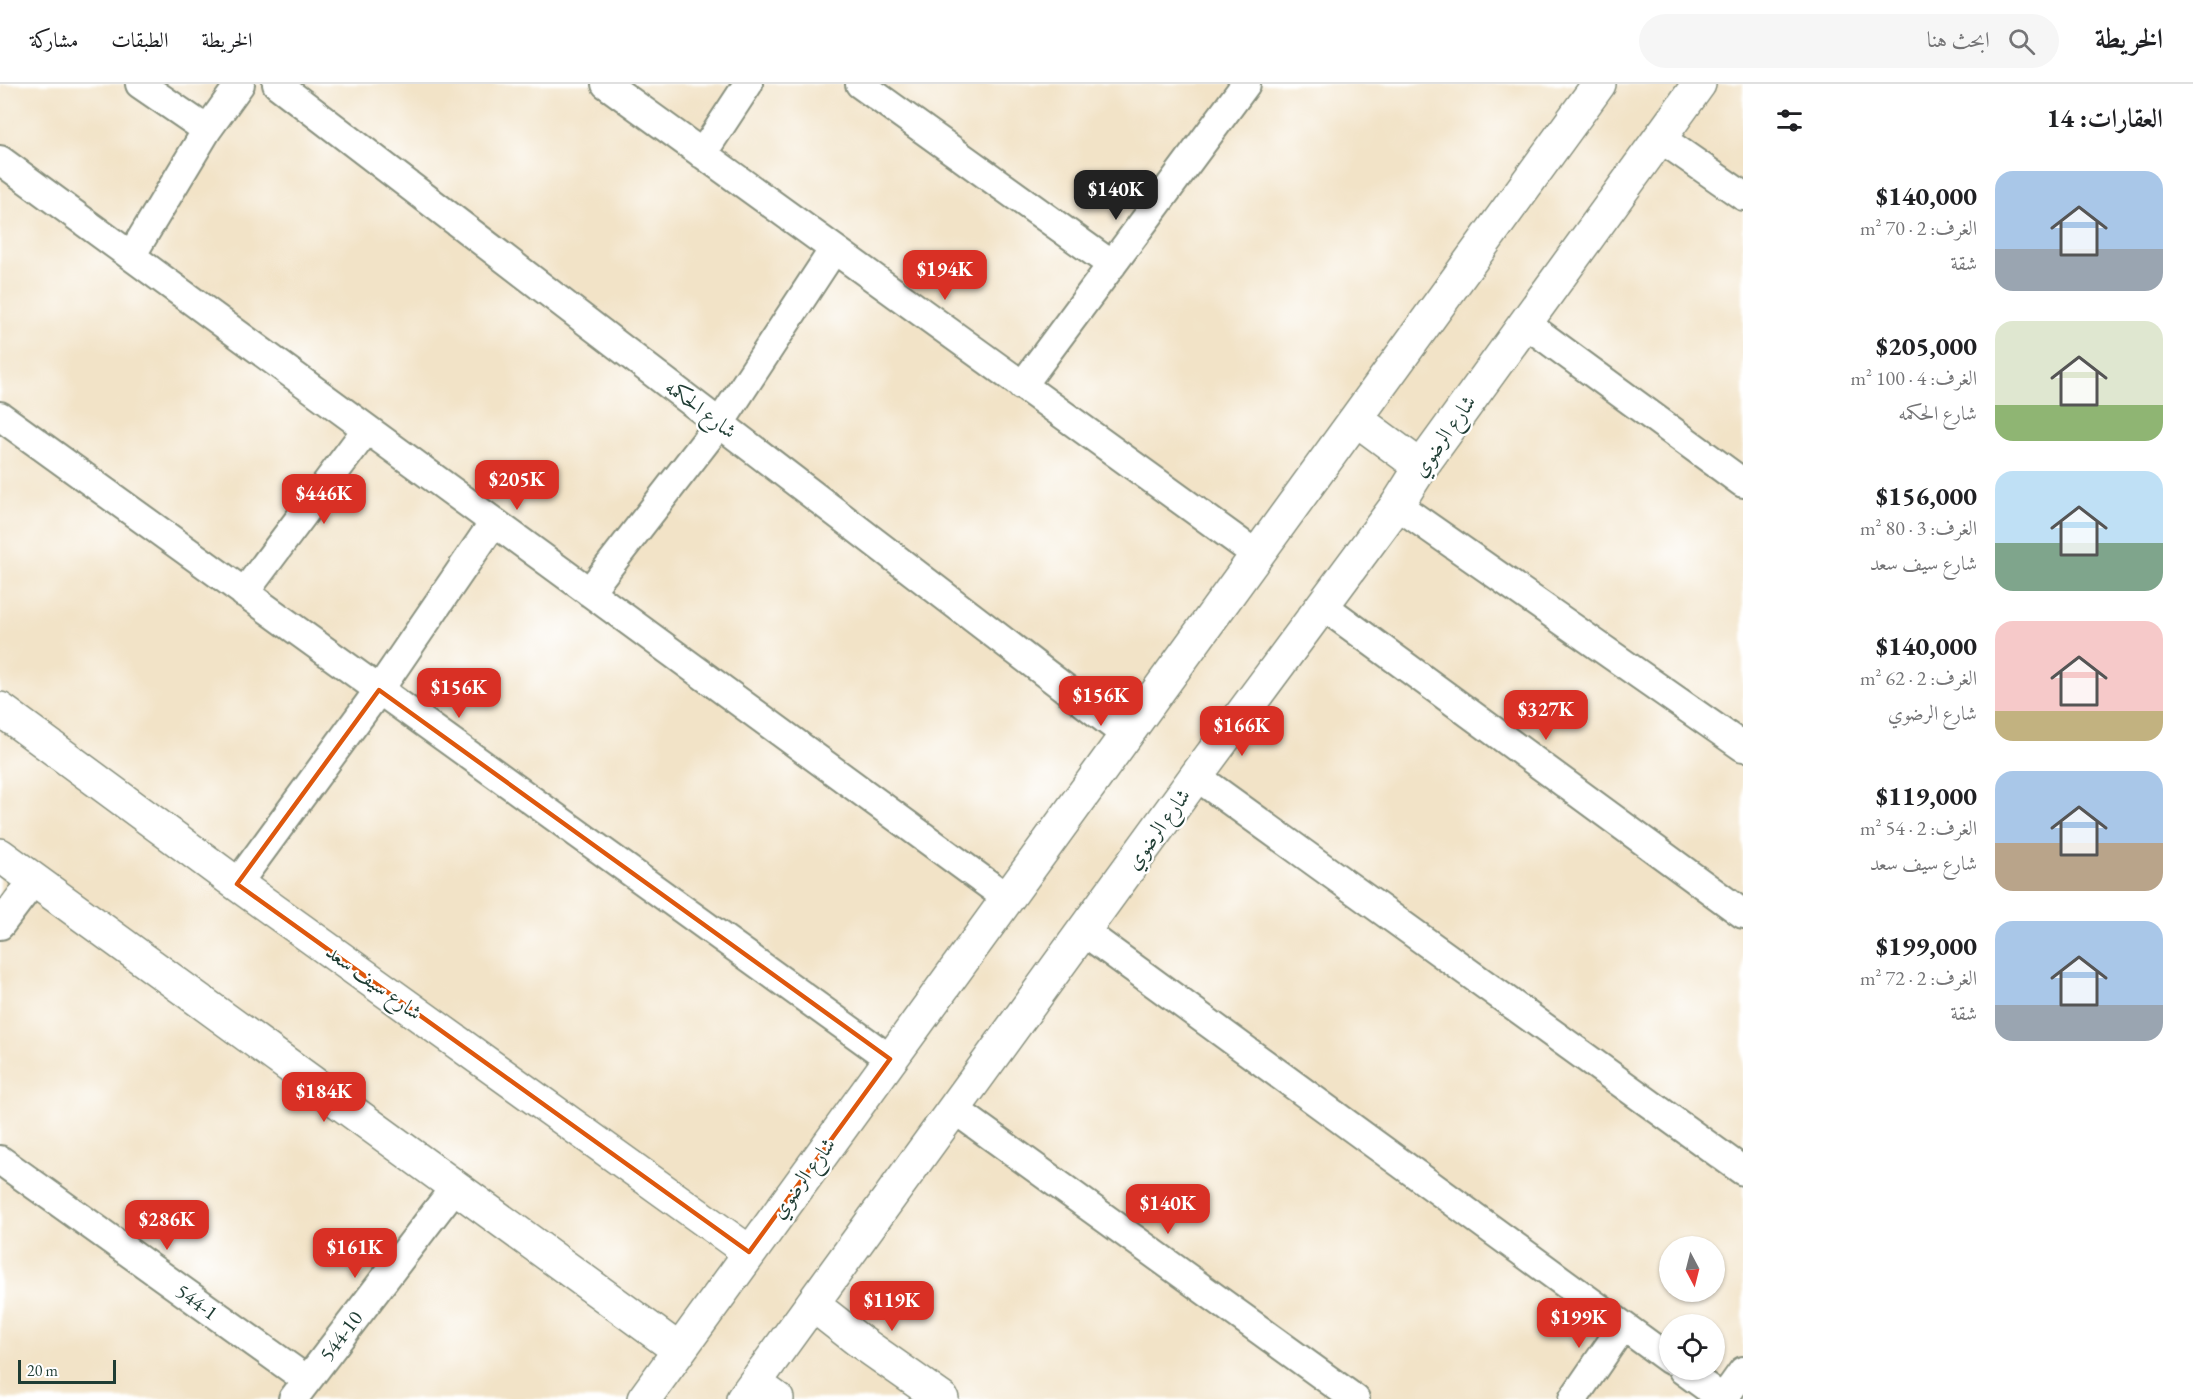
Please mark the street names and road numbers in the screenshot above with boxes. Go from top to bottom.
street label: شارع الحكمه [657,373,742,448]
street label: شارع الرضوي [1406,390,1486,485]
street label: شارع الرضوي [1119,783,1200,878]
street label: شارع سيف سعد [318,938,428,1030]
street label: شارع الرضوي [764,1132,845,1227]
street label: 544-1 [171,1277,224,1326]
street label: 544-10 [313,1305,368,1366]

